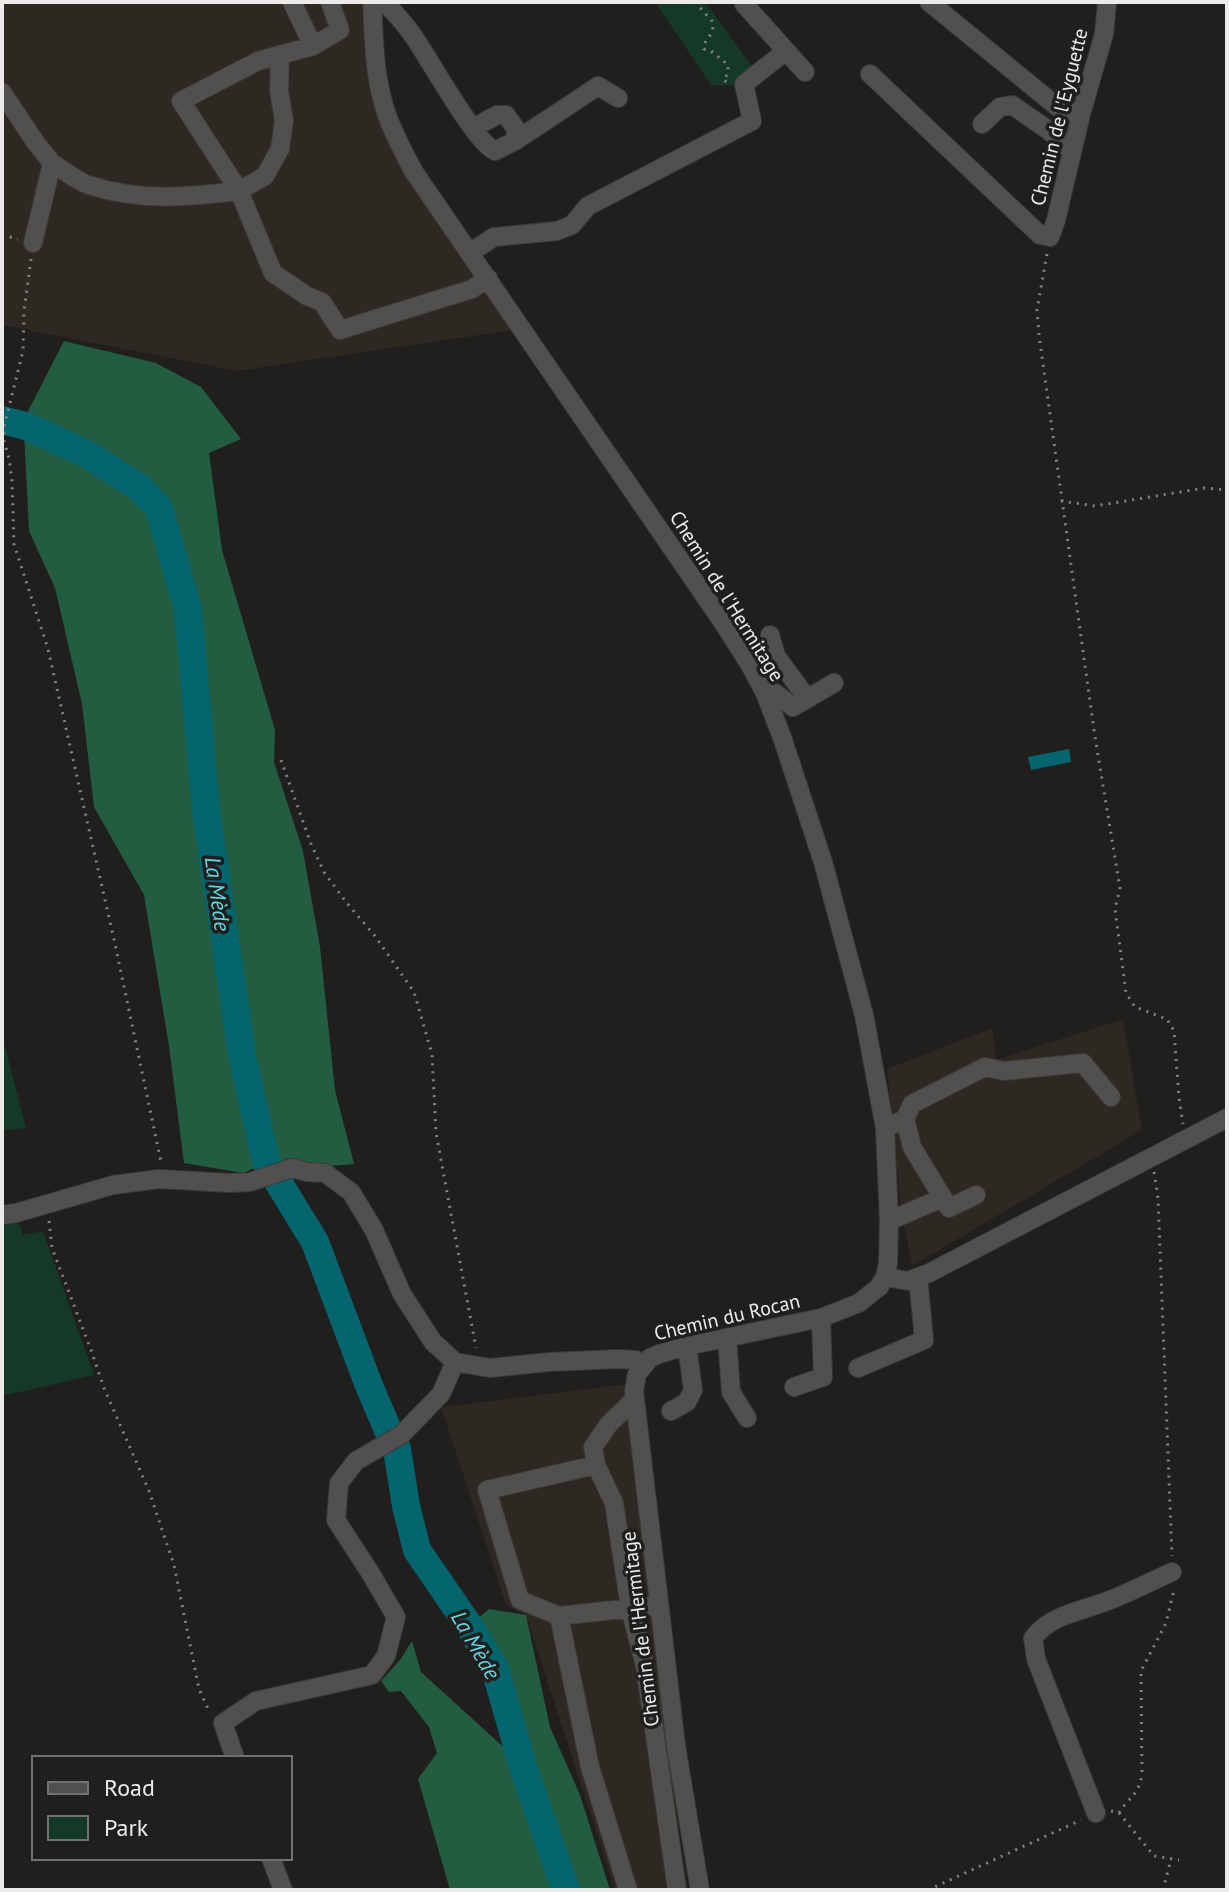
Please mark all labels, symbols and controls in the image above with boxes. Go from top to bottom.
street label: Chemin de l'Eyguette [1024,26,1094,208]
street label: Chemin de l'Hermitage [664,506,790,686]
water label: La Mède [199,855,237,934]
street label: Chemin du Rocan [652,1288,802,1346]
street label: Chemin de l'Hermitage [615,1530,665,1728]
water label: La Mède [445,1606,507,1685]
legend [32,1756,292,1860]
text: Road [104,1772,155,1803]
text: Park [104,1812,149,1843]

